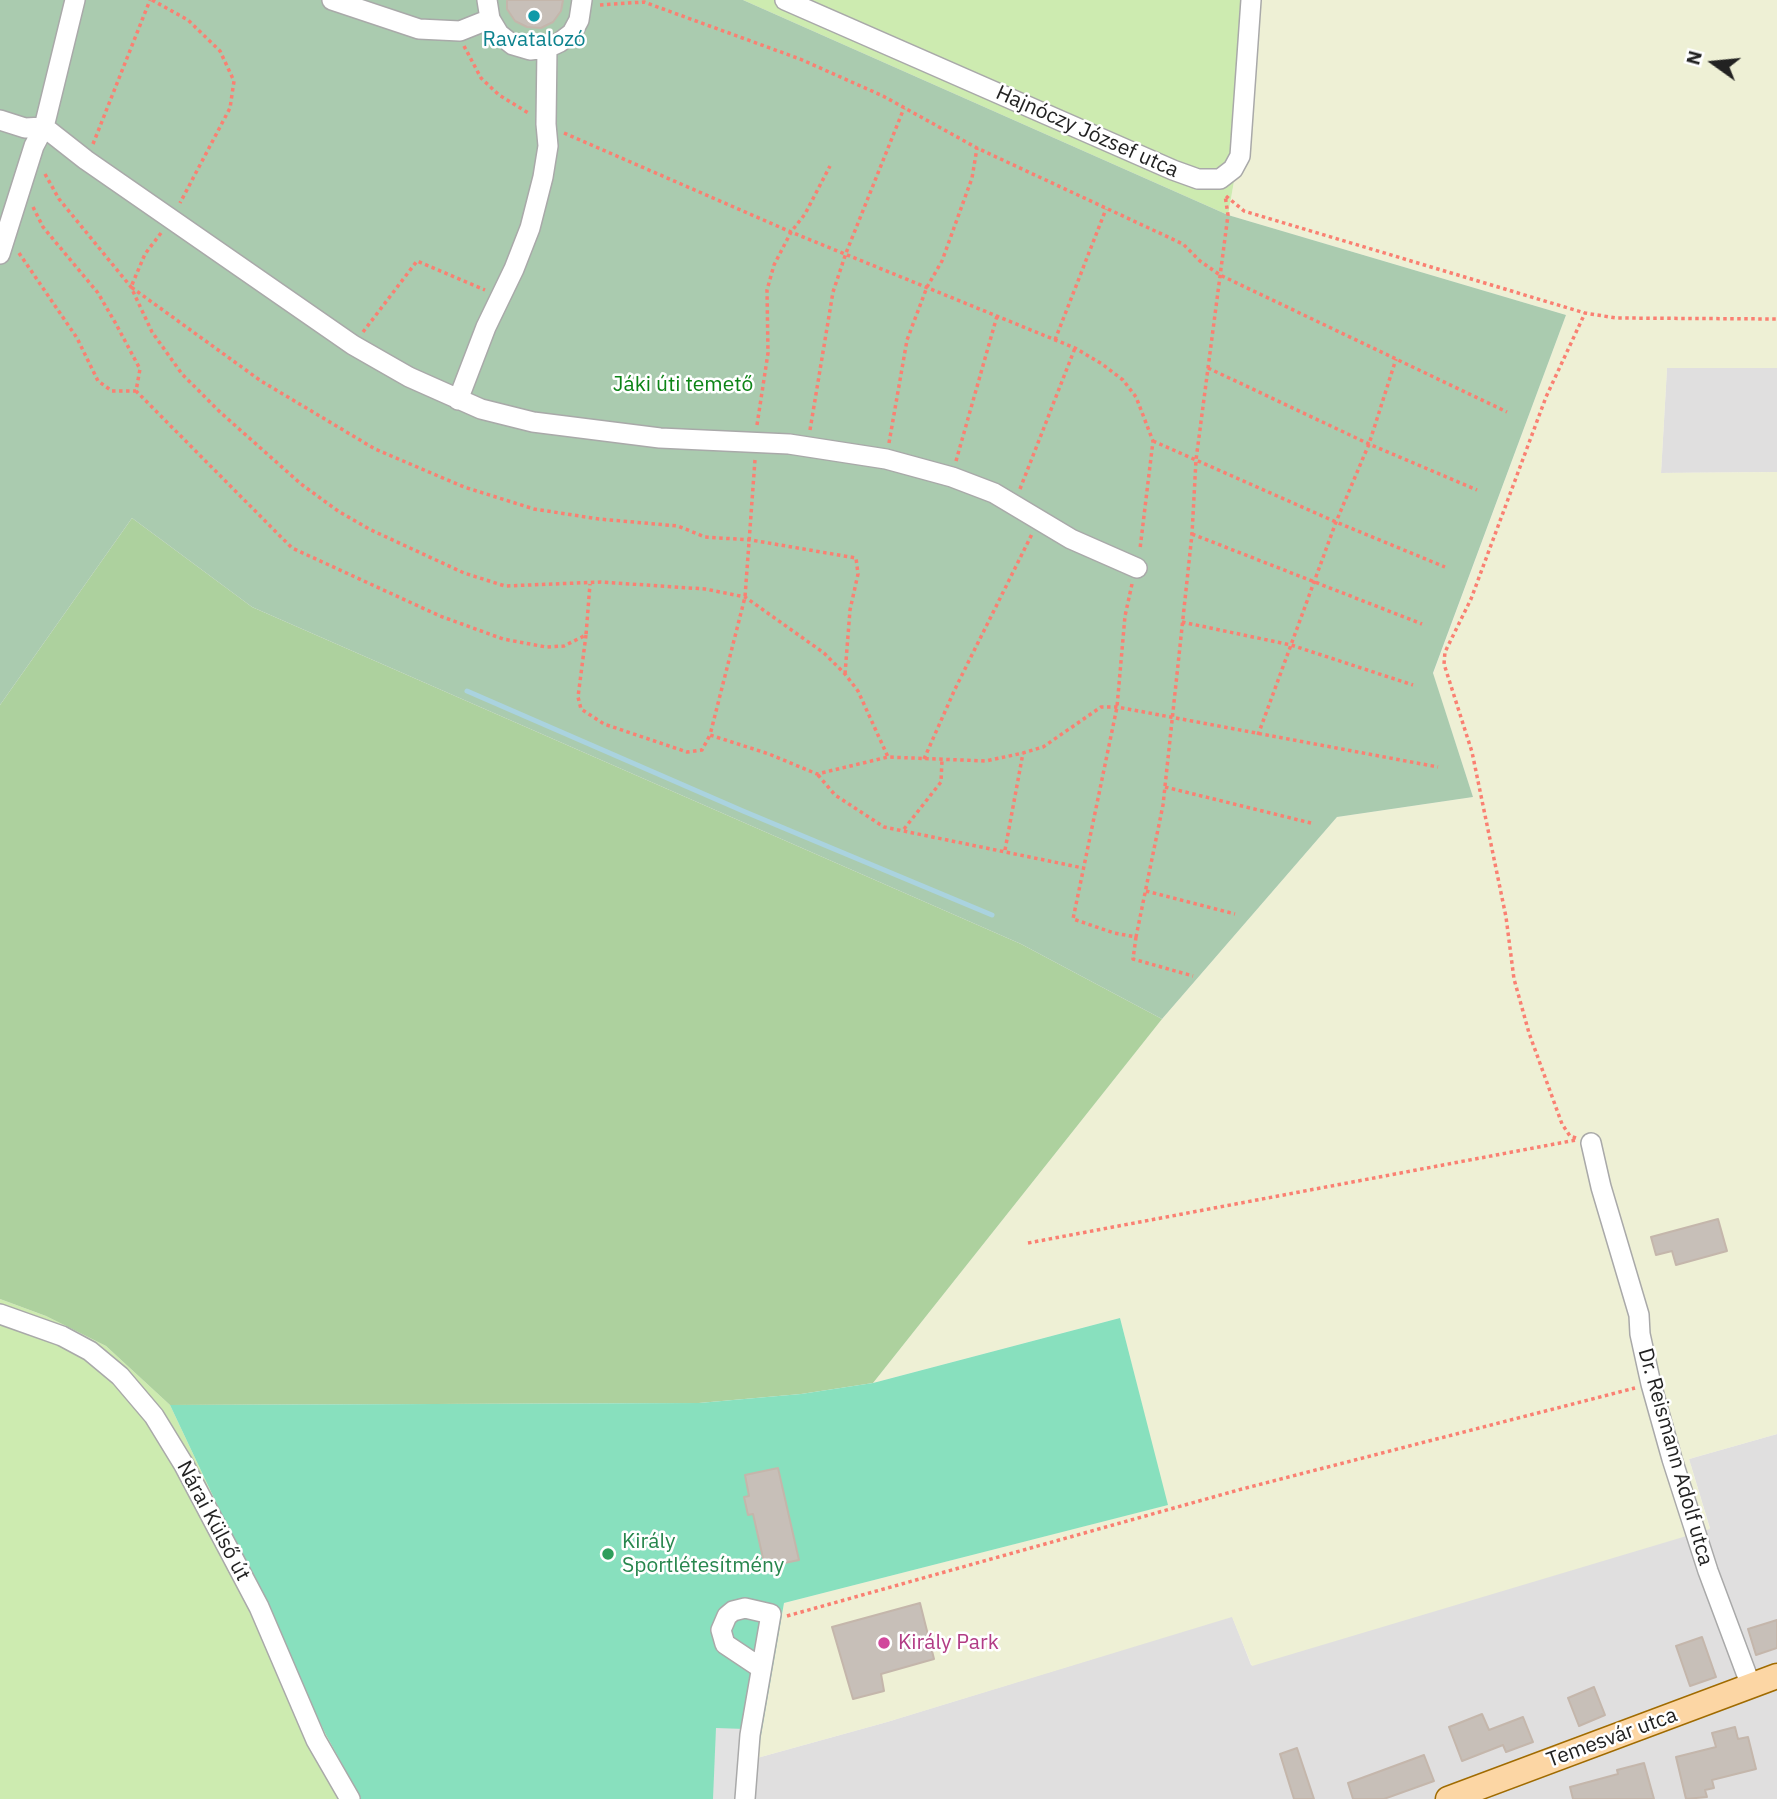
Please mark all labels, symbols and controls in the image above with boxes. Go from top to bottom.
marker: Ravatalozó [526,8,542,24]
place label: Ravatalozó [483,27,585,53]
north arrow [1679,28,1749,98]
text: N [1680,48,1707,67]
street label: Hajnóczy József utca [992,80,1182,184]
park label: Jáki úti temető [613,372,753,398]
street label: Dr. Reismann Adolf utca [1632,1345,1718,1569]
street label: Nárai Külső út [171,1457,255,1585]
place label: Király Sportlétesítmény [622,1529,784,1579]
marker: Király Sportlétesítmény [600,1546,616,1562]
place label: Király Park [898,1630,999,1656]
marker: Király Park [876,1635,892,1651]
street label: Temesvár utca [1543,1703,1681,1773]

